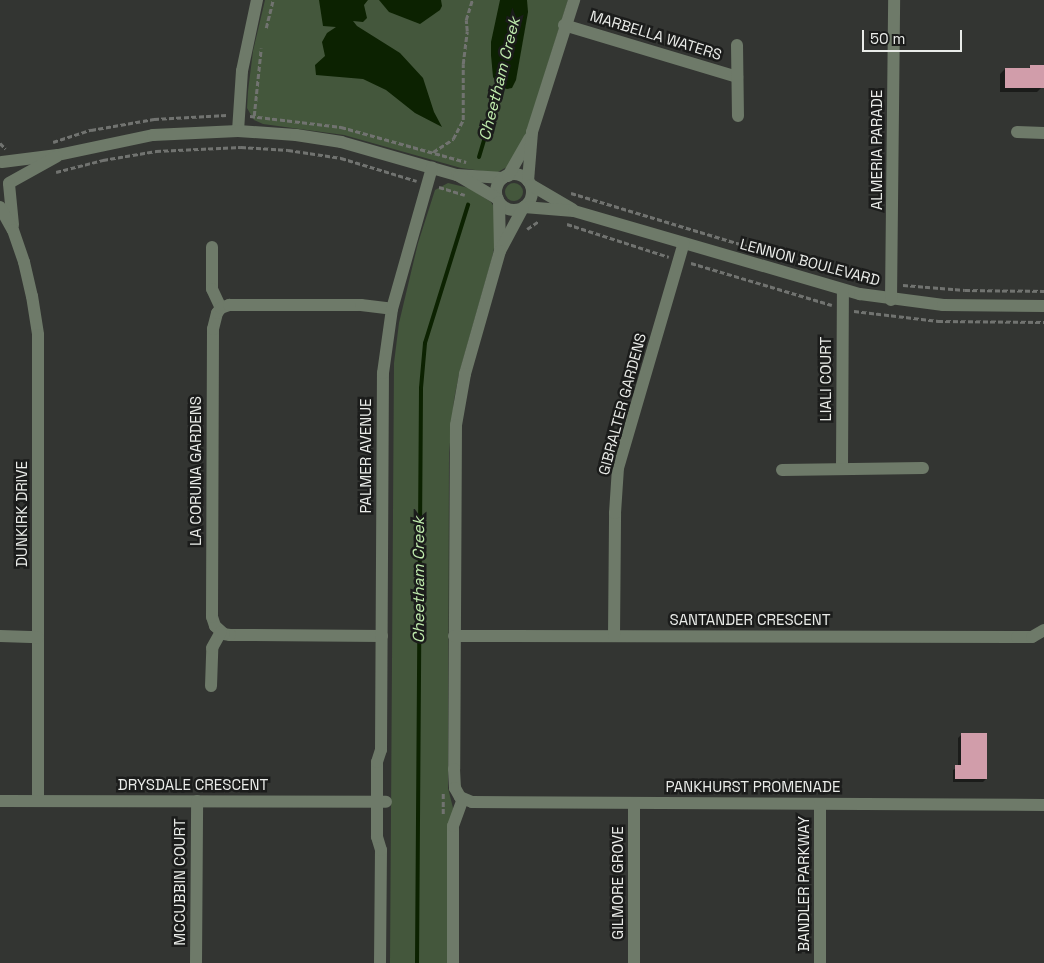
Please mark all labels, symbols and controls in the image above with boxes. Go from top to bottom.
street label: MARBELLA WATERS [588,6,724,64]
water label: Cheetham Creek [475,15,525,143]
scale bar [864,20,964,52]
text: 50 m [870,29,905,48]
street label: ALMERIA PARADE [868,90,886,210]
street label: LENNON BOULEVARD [738,235,882,289]
street label: GIBRALTER GARDENS [594,331,650,477]
street label: LIALI COURT [817,337,835,421]
street label: LA CORUNA GARDENS [187,396,205,546]
street label: PALMER AVENUE [357,398,375,514]
street label: DUNKIRK DRIVE [13,461,31,567]
water label: Cheetham Creek [409,517,429,643]
street label: SANTANDER CRESCENT [670,611,830,629]
street label: DRYSDALE CRESCENT [118,776,268,794]
street label: PANKHURST PROMENADE [665,778,841,796]
street label: BANDLER PARKWAY [795,816,813,952]
street label: MCCUBBIN COURT [171,818,189,946]
street label: GILMORE GROVE [609,826,627,940]

